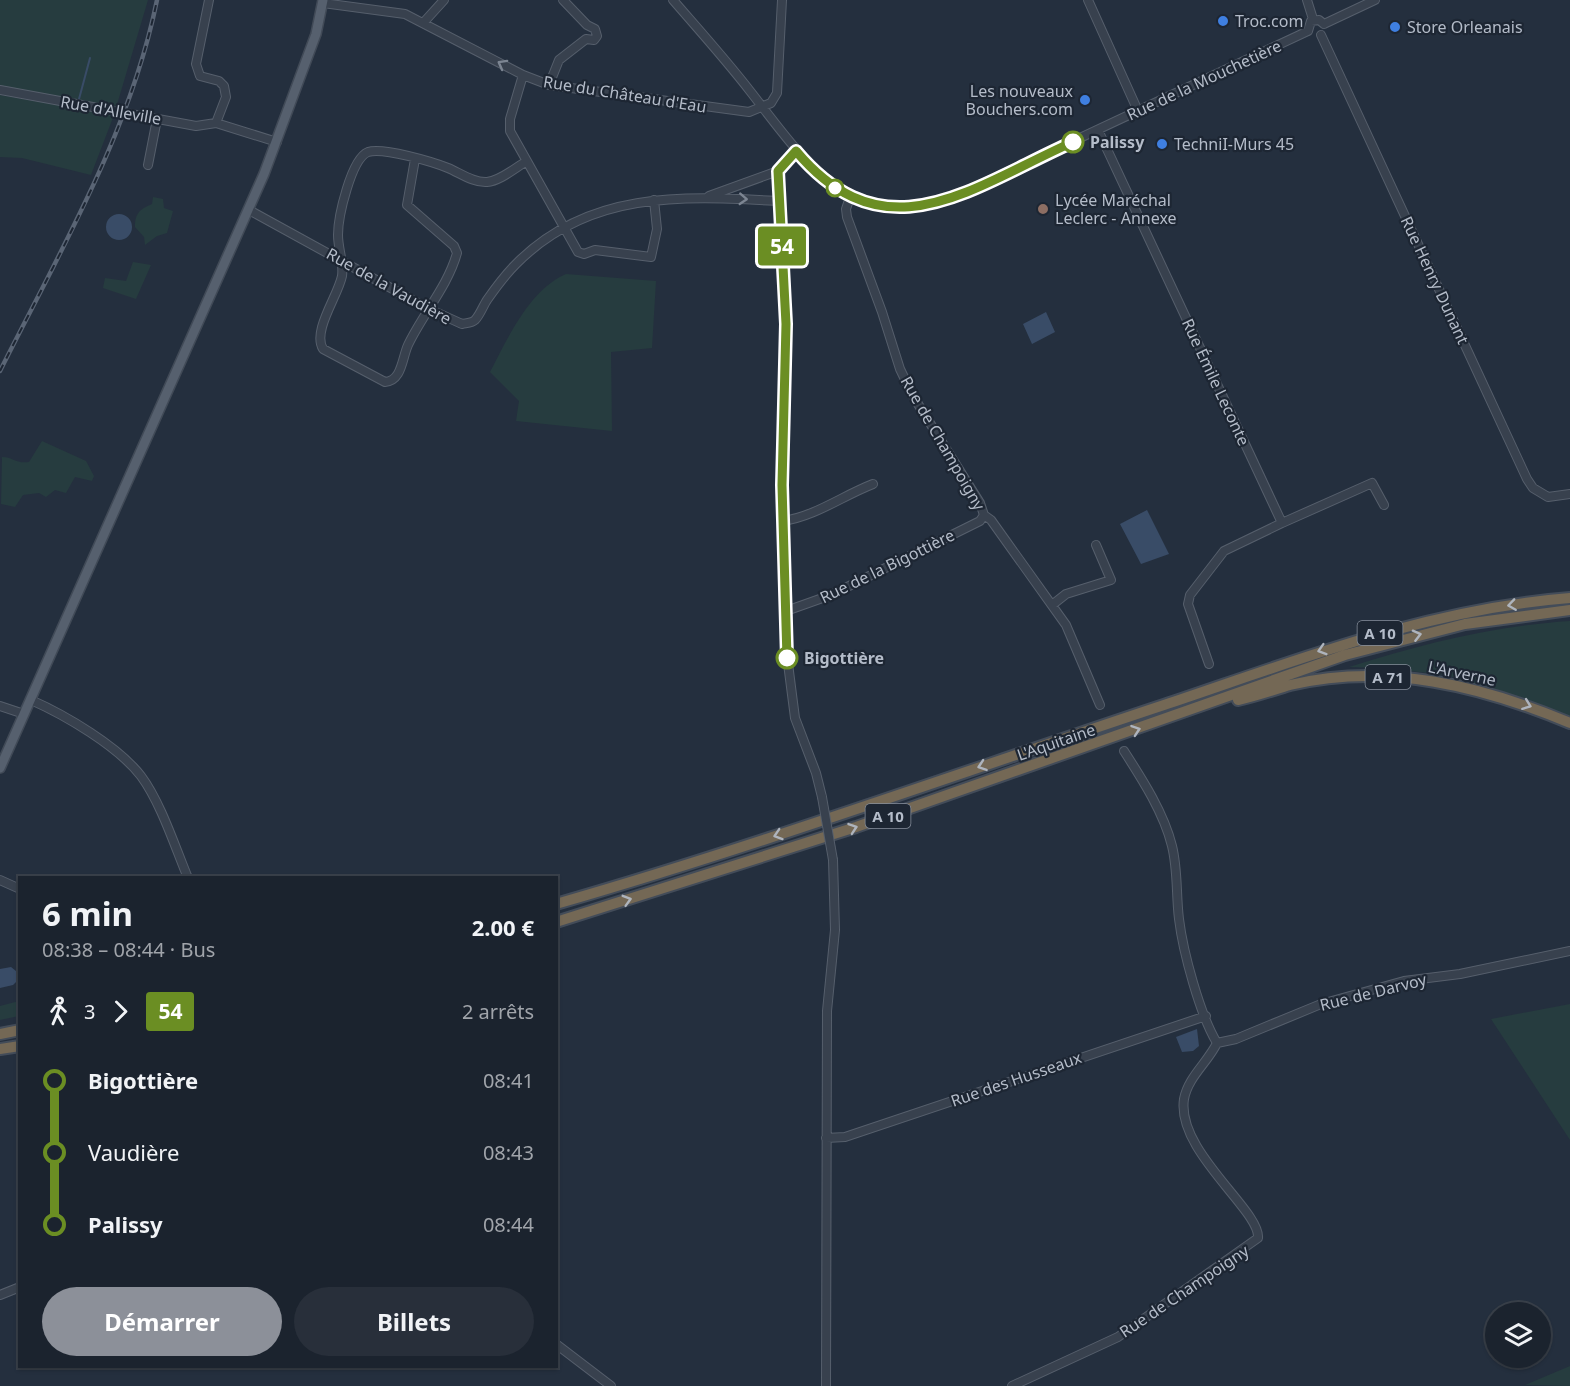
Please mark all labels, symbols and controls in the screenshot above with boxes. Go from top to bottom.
place label: Troc.com [1235,10,1303,32]
marker: Troc.com [1216,14,1230,28]
place label: Store Orleanais [1407,16,1523,38]
marker: Store Orleanais [1388,20,1402,34]
street label: Rue de la Mouchetière [1123,34,1285,126]
one-way arrow [498,60,508,71]
street label: Rue du Château d'Eau [542,70,708,118]
place label: Les nouveaux Bouchers.com [966,80,1074,120]
street label: Rue d'Alleville [59,90,163,130]
marker: Les nouveaux Bouchers.com [1078,93,1092,107]
marker: Palissy [1062,131,1084,153]
place label: Palissy [1090,131,1145,153]
place label: TechniI-Murs 45 [1174,133,1294,155]
marker: TechniI-Murs 45 [1155,137,1169,151]
unlabelled marker [826,179,844,197]
place label: Lycée Maréchal Leclerc - Annexe [1055,189,1177,229]
one-way arrow [739,193,748,206]
marker: Lycée Maréchal Leclerc - Annexe [1036,202,1050,216]
street label: Rue Henry Dunant [1396,212,1474,348]
line badge: 54 [755,226,809,266]
text: 54 [770,232,794,260]
street label: Rue de la Vaudière [323,242,455,330]
street label: Rue Émile Leconte [1177,315,1255,449]
street label: Rue de Champoigny [896,372,991,515]
street label: Rue de la Bigottière [816,524,958,608]
one-way arrow [1507,598,1517,610]
road number: A 10 [1358,621,1402,645]
one-way arrow [1411,630,1421,643]
one-way arrow [1318,643,1328,655]
marker: Bigottière [776,647,798,669]
place label: Bigottière [804,647,884,669]
street label: L'Arverne [1426,655,1498,691]
road number: A 71 [1366,665,1410,689]
one-way arrow [1520,698,1531,710]
street label: L'Aquitaine [1014,718,1098,766]
one-way arrow [1130,725,1141,738]
one-way arrow [977,759,988,772]
road number: A 10 [866,804,910,828]
one-way arrow [847,823,858,836]
one-way arrow [773,828,784,841]
text: 6 min [42,891,133,936]
one-way arrow [621,895,632,907]
text: 2.00 € [472,912,534,942]
text: 08:38 – 08:44 · Bus [42,936,215,963]
street label: Rue de Darvoy [1317,968,1429,1016]
icon: walk [42,995,75,1028]
icon: forward [104,995,137,1028]
text: 54 [158,997,182,1025]
text: 3 [84,998,95,1025]
text: 2 arrêts [462,998,534,1025]
street label: Rue des Husseaux [948,1046,1085,1112]
text: Bigottière [88,1065,198,1095]
text: 08:41 [483,1067,534,1094]
text: Vaudière [88,1137,179,1167]
text: 08:43 [483,1139,534,1166]
text: Palissy [88,1209,163,1239]
text: 08:44 [483,1211,534,1238]
street label: Rue de Champoigny [1115,1239,1254,1342]
button: Démarrer [42,1287,282,1356]
button: Billets [294,1287,534,1356]
map controls [1485,1302,1551,1368]
button: layers [1485,1302,1551,1368]

